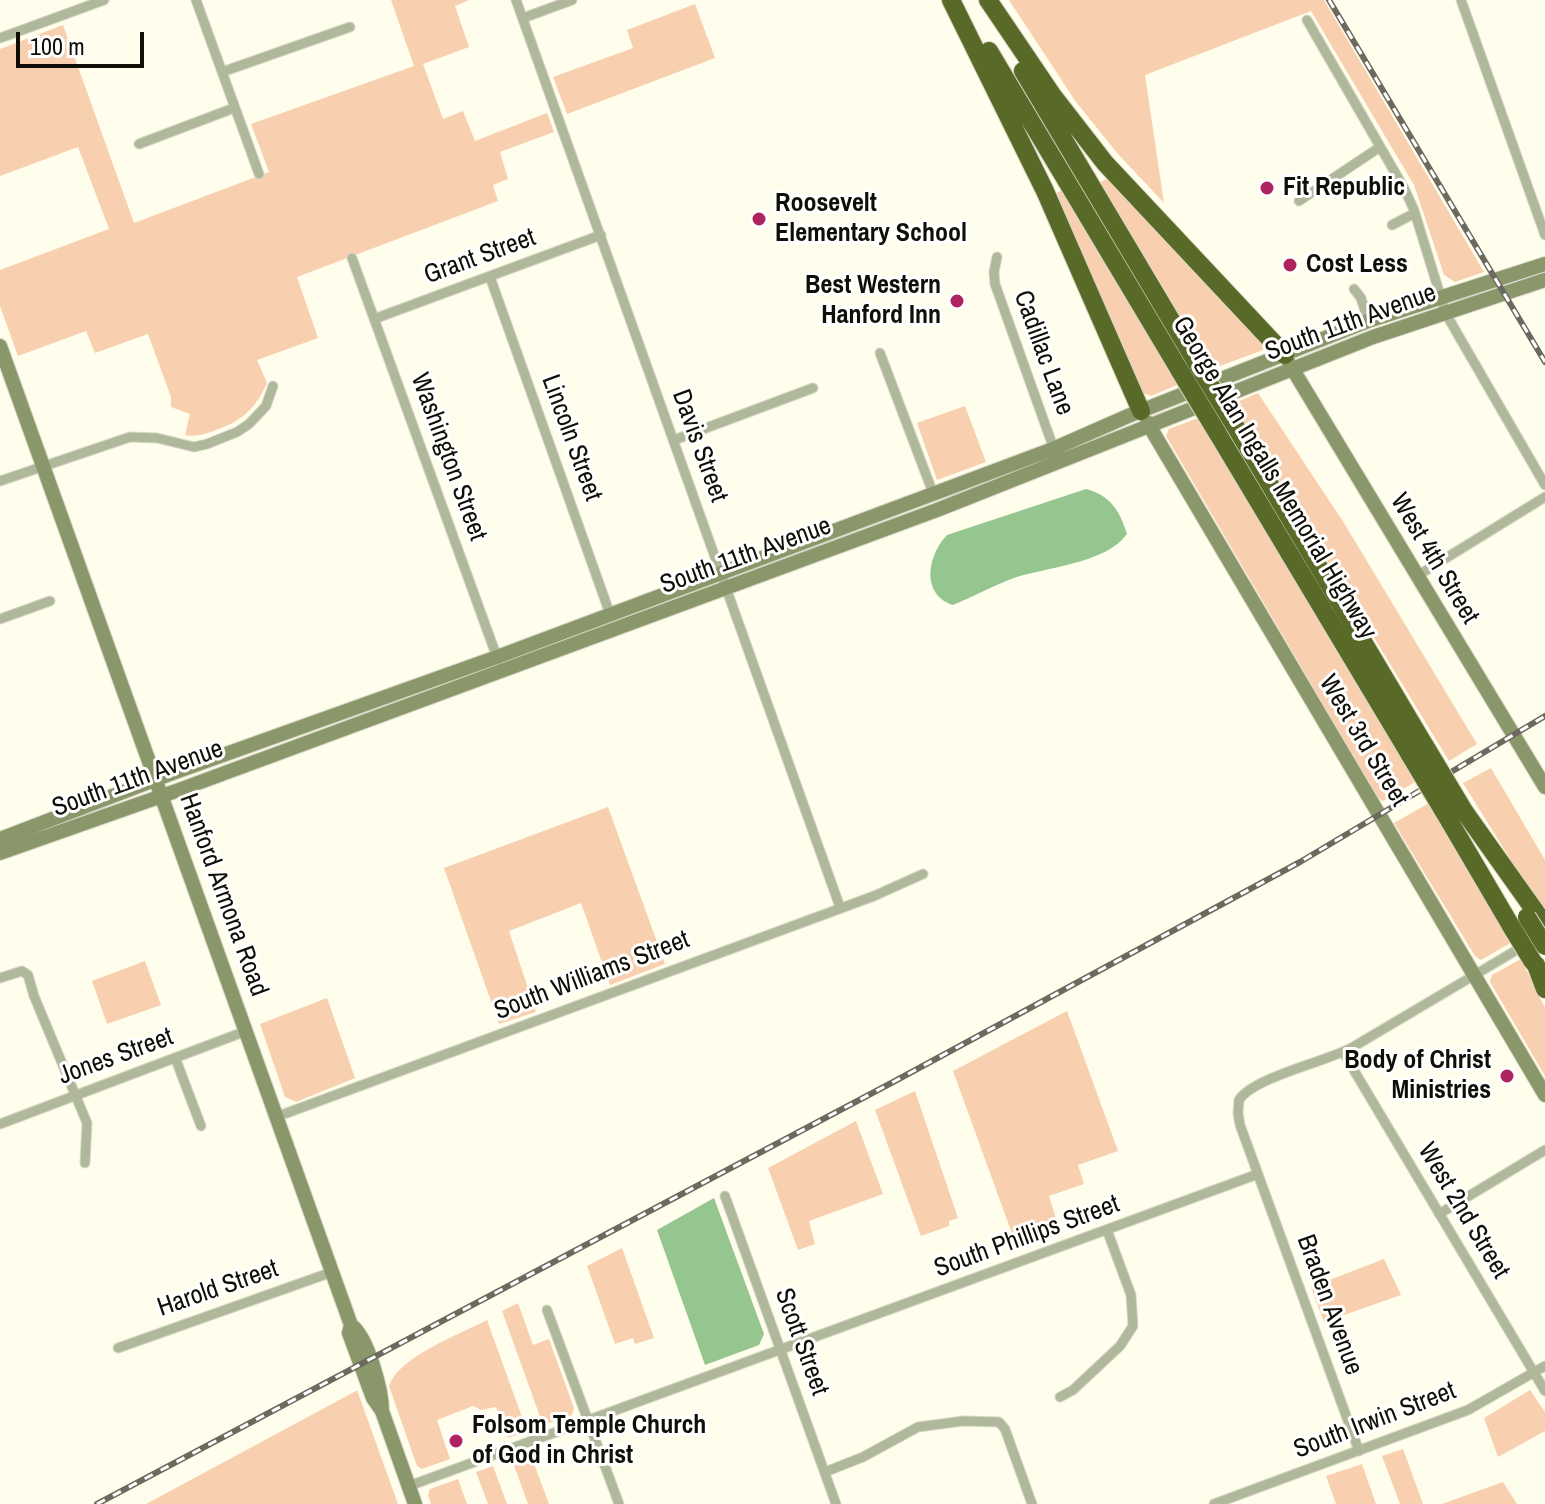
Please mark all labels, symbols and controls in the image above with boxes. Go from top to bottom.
scale bar [20,16,148,66]
text: 100 m [30,30,85,62]
place label: Fit Republic [1283,172,1405,204]
marker: Fit Republic [1258,179,1276,197]
place label: Roosevelt Elementary School [775,188,967,250]
marker: Roosevelt Elementary School [750,210,768,228]
street label: Grant Street [420,222,540,292]
place label: Cost Less [1306,249,1408,281]
marker: Cost Less [1281,256,1299,274]
place label: Best Western Hanford Inn [805,270,941,332]
street label: South 11th Avenue [1261,278,1441,368]
street label: Cadillac Lane [1006,286,1080,420]
marker: Best Western Hanford Inn [948,292,966,310]
street label: George Alan Ingalls Memorial Highway [1165,311,1383,645]
street label: Washington Street [403,369,493,545]
street label: Lincoln Street [534,371,608,505]
street label: Davis Street [664,386,734,506]
street label: West 4th Street [1383,488,1485,630]
street label: South 11th Avenue [656,511,836,601]
street label: West 3rd Street [1312,670,1414,812]
street label: South 11th Avenue [48,734,228,824]
street label: Hanford Armona Road [172,789,274,1001]
street label: South Williams Street [490,924,694,1028]
street label: Jones Street [54,1022,178,1092]
place label: Body of Christ Ministries [1344,1045,1491,1106]
marker: Body of Christ Ministries [1498,1067,1516,1085]
street label: West 2nd Street [1410,1138,1516,1284]
street label: South Phillips Street [930,1189,1124,1285]
street label: Braden Avenue [1289,1231,1369,1379]
street label: Harold Street [154,1254,282,1324]
street label: Scott Street [767,1284,835,1400]
street label: South Irwin Street [1290,1376,1460,1466]
place label: Folsom Temple Church of God in Christ [472,1410,706,1472]
marker: Folsom Temple Church of God in Christ [447,1432,465,1450]

